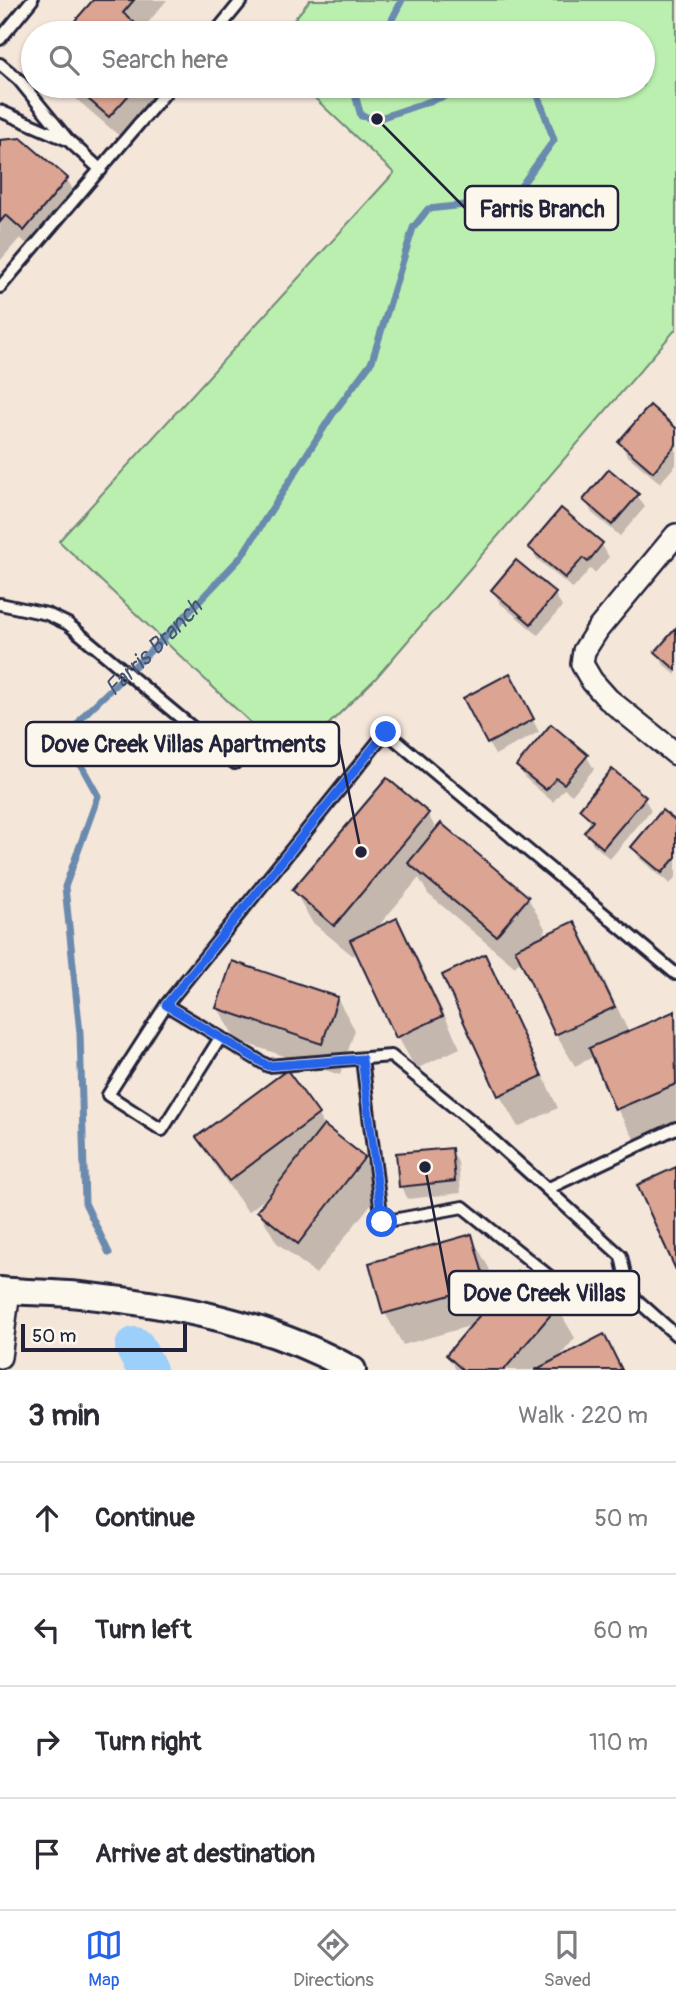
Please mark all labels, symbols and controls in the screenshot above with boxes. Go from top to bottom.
search box [21,21,655,98]
icon: search [45,41,83,79]
text: Search here [101,44,228,76]
callout: Farris Branch [465,186,618,230]
text: Farris Branch [479,195,605,224]
water label: Farris Branch [98,592,209,702]
route end [370,716,401,747]
callout: Dove Creek Villas Apartments [26,722,339,766]
text: Dove Creek Villas Apartments [40,730,326,759]
route start [366,1206,397,1237]
callout: Dove Creek Villas [449,1271,639,1315]
text: Dove Creek Villas [463,1279,626,1308]
scale bar [21,1321,187,1353]
text: 50 m [32,1324,76,1348]
text: 3 min [28,1397,100,1434]
text: Walk · 220 m [518,1401,648,1430]
icon: ahead [28,1499,66,1537]
text: Continue [95,1502,195,1534]
text: 50 m [594,1504,648,1533]
icon: left [28,1611,66,1649]
text: Turn left [95,1614,191,1646]
text: 60 m [593,1616,648,1645]
icon: right [28,1723,66,1761]
text: Turn right [95,1726,201,1758]
text: 110 m [589,1728,648,1757]
icon: arrive [28,1835,66,1873]
text: Arrive at destination [95,1838,315,1870]
tab: Map [85,1926,123,1992]
tab: Directions [293,1926,374,1992]
tab: Saved [544,1926,591,1992]

